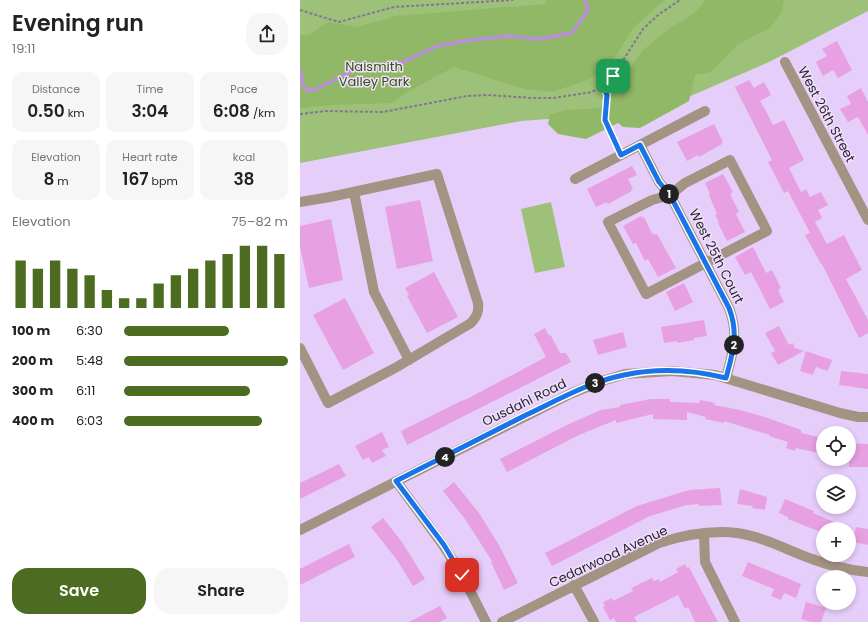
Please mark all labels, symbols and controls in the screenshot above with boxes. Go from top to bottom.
text: Evening run [12,8,144,39]
button: share [246,13,288,55]
text: 19:11 [12,39,35,58]
park label: Naismith Valley Park [339,57,410,91]
pin [596,59,630,93]
street label: West 26th Street [793,63,860,166]
icon: arrive [602,65,624,87]
text: Distance [32,81,80,97]
text: Time [137,81,163,97]
text: Pace [230,81,258,97]
text: 0.50 [27,99,65,123]
text: 3:04 [132,99,168,123]
text: 6:08 [213,99,250,123]
text: km [65,105,85,121]
text: /km [250,105,275,121]
text: Elevation [31,149,81,165]
text: Heart rate [122,149,178,165]
text: kcal [233,149,255,165]
text: 8 [43,167,54,191]
text: 167 [122,167,149,191]
text: 38 [233,167,255,191]
text: m [54,173,69,189]
text: bpm [149,173,178,189]
pin: 1 [659,184,679,204]
text: 1 [667,186,671,202]
street label: West 25th Court [684,206,749,307]
text: Elevation [12,212,71,231]
text: 75–82 m [231,212,288,231]
text: 100 m [12,321,50,340]
text: 6:30 [76,321,103,340]
pin: 2 [724,335,744,355]
text: 2 [731,337,737,353]
text: 200 m [12,351,53,370]
text: 5:48 [76,351,103,370]
pin: 3 [585,373,605,393]
street label: Ousdahl Road [479,374,570,431]
text: 3 [592,375,598,391]
text: 300 m [12,381,53,400]
text: 6:11 [76,381,95,400]
text: 400 m [12,411,54,430]
text: 6:03 [76,411,103,430]
map controls [816,426,856,610]
button: locate [816,426,856,466]
pin: 4 [435,447,455,467]
text: 4 [441,449,449,465]
button: layers [816,474,856,514]
street label: Cedarwood Avenue [546,521,671,592]
button: + [816,522,856,562]
pin [445,558,479,592]
icon: check [451,564,473,586]
button: Save [12,568,146,614]
button: Share [154,568,288,614]
button: − [816,570,856,610]

